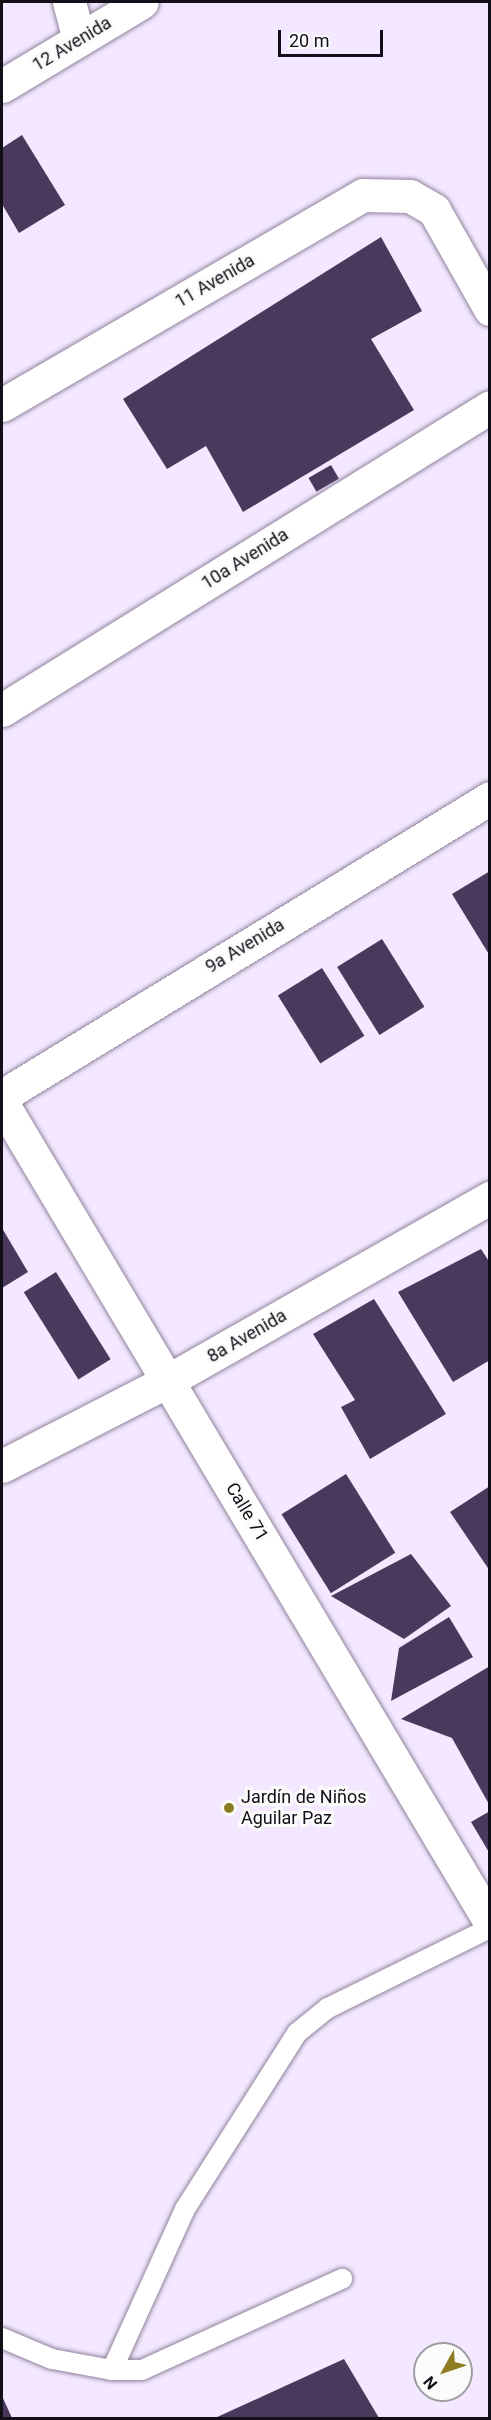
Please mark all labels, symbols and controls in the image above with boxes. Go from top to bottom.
street label: 12 Avenida [29,12,115,76]
scale bar [281,18,386,56]
text: 20 m [289,30,329,51]
street label: 11 Avenida [171,250,259,312]
street label: 10a Avenida [198,524,292,594]
street label: 9a Avenida [202,914,288,978]
street label: 8a Avenida [203,1305,291,1367]
street label: Calle 71 [221,1479,273,1545]
place label: Jardín de Niños Aguilar Paz [241,1787,367,1830]
marker: Jardín de Niños Aguilar Paz [222,1801,236,1815]
north arrow [413,2342,473,2402]
text: N [419,2372,441,2393]

